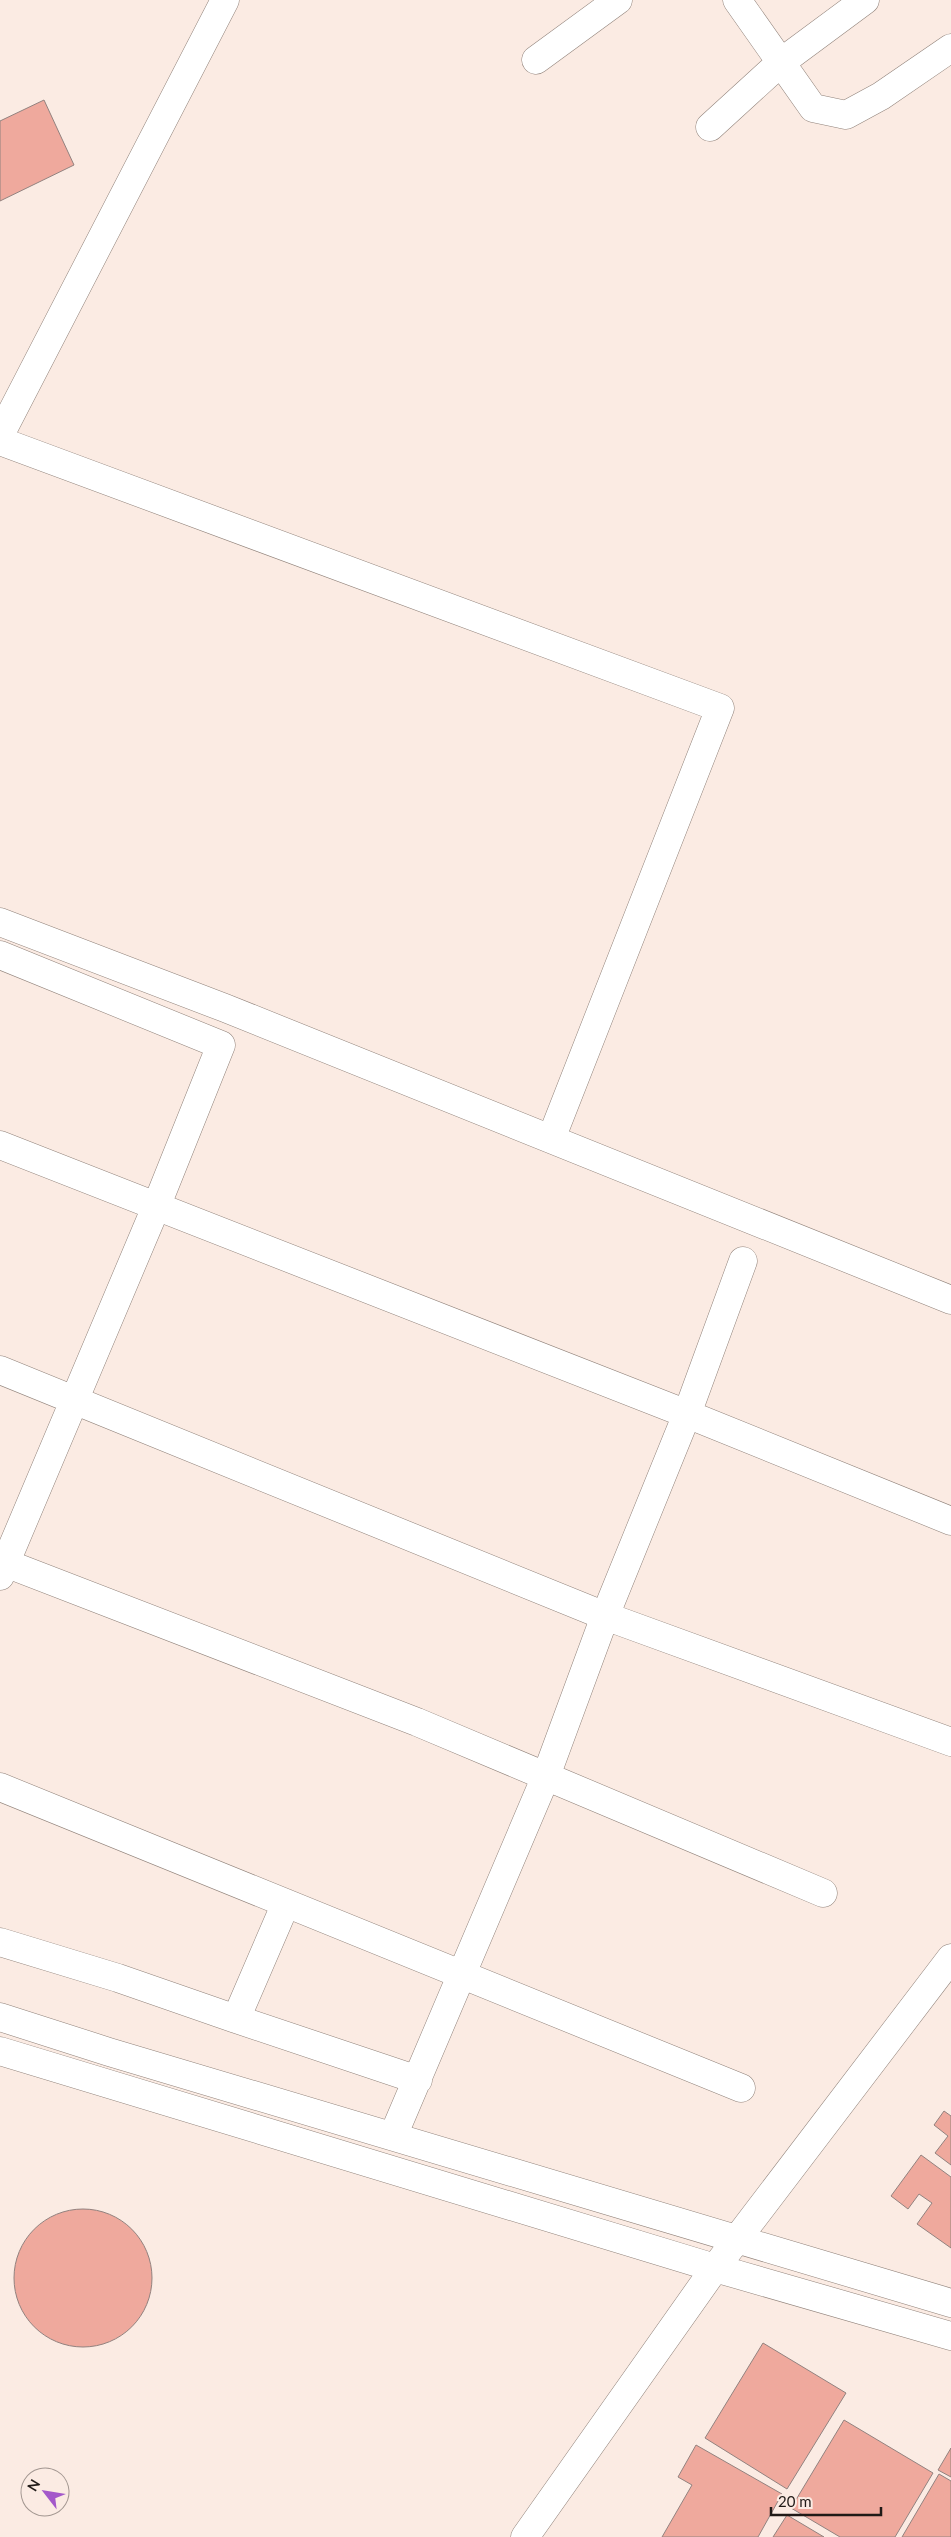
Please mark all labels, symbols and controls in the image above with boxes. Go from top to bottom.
north arrow [20,2467,70,2517]
text: N [23,2476,43,2494]
scale bar [771,2484,881,2516]
text: 20 m [778,2492,812,2510]

